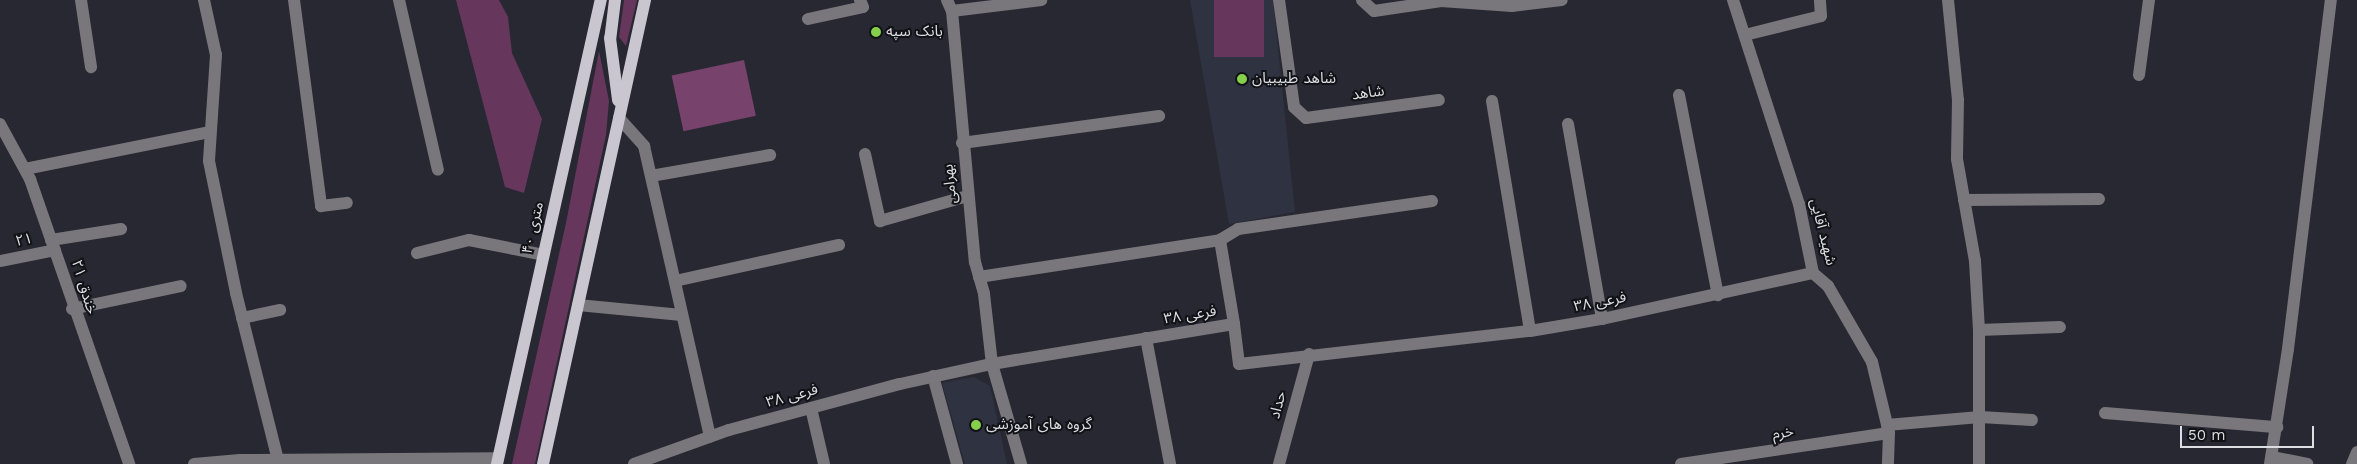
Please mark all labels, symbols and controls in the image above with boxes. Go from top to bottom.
place label: بانک سپه [886,23,943,41]
marker: بانک سپه [870,26,882,38]
place label: شاهد طبیبیان [1252,70,1336,88]
marker: شاهد طبیبیان [1236,73,1248,85]
street label: شاهد [1351,82,1385,104]
street label: بهرامی [939,163,961,205]
street label: شهید آقایی [1806,197,1840,267]
street label: ۴۰ متری [518,200,548,256]
street label: ۲۱ [14,230,34,250]
street label: ۲۱ خندق [67,258,101,316]
street label: فرعی ۳۸ [1572,288,1628,316]
street label: فرعی ۳۸ [1162,302,1218,328]
street label: فرعی ۳۸ [764,380,820,412]
street label: حداد [1266,389,1290,421]
place label: گروه های آموزشی [986,416,1092,434]
scale bar [2182,416,2316,448]
marker: گروه های آموزشی [970,419,982,431]
street label: خرم [1771,423,1795,443]
text: 50 m [2188,426,2225,444]

